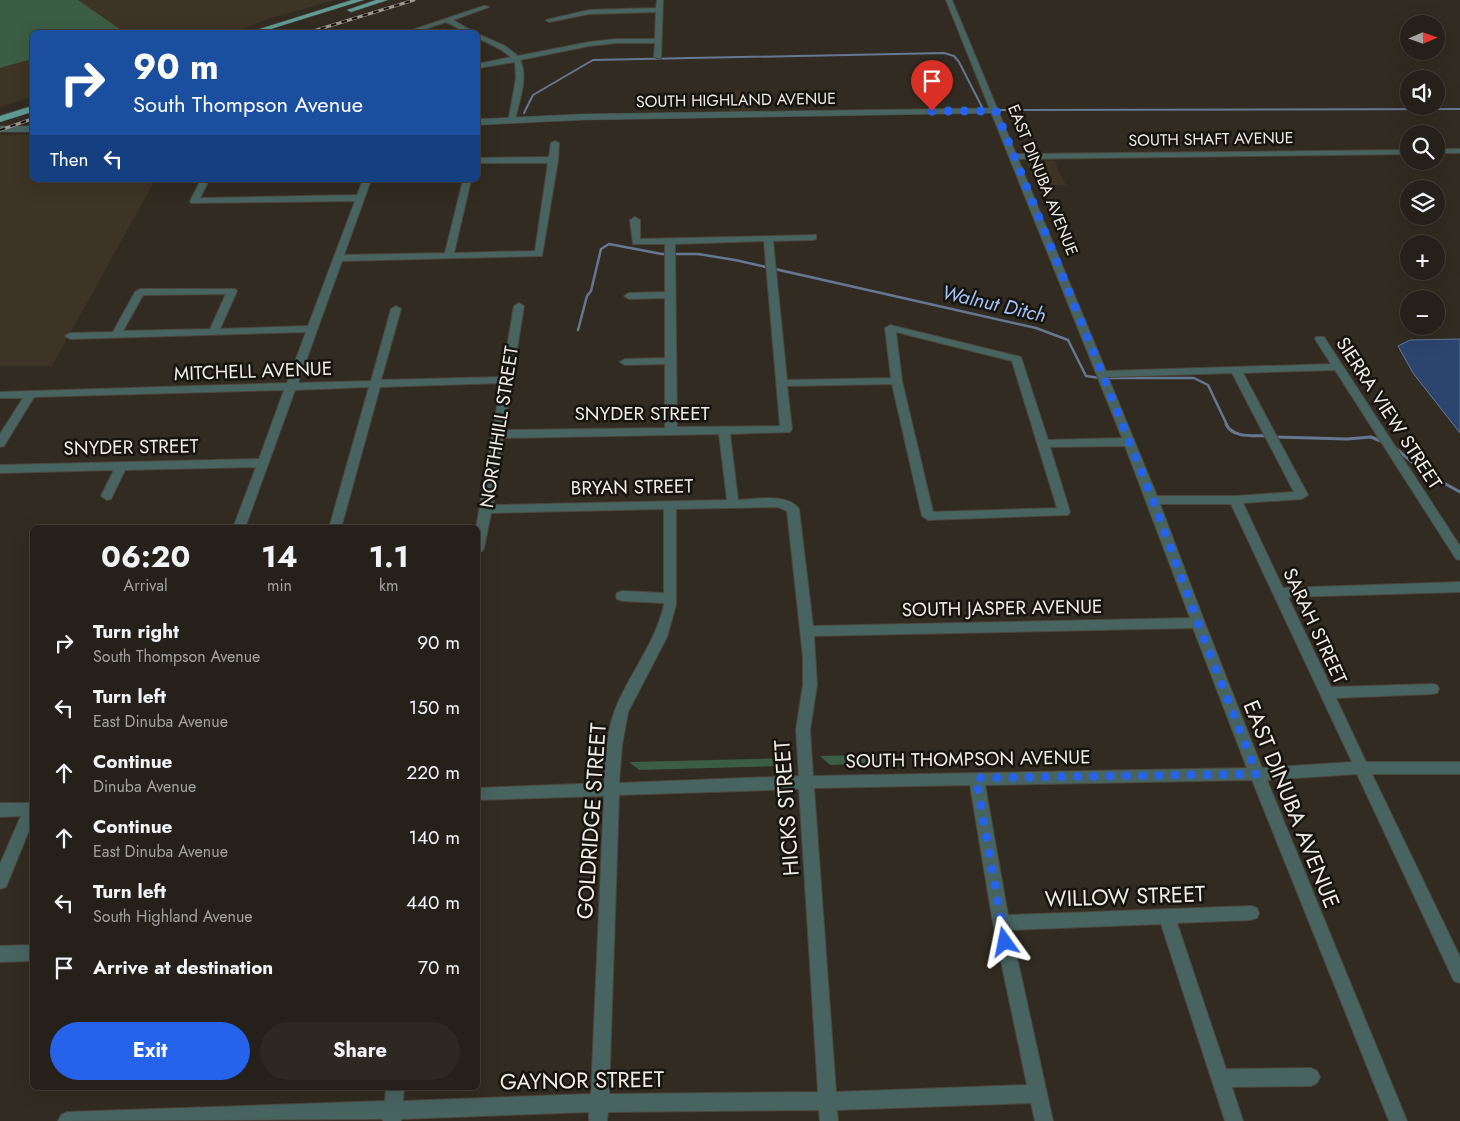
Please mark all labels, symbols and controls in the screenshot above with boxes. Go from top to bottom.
north arrow [1400,15,1445,60]
map controls [1400,15,1445,335]
text: 90 m [133,42,219,92]
icon: right [50,50,115,115]
pin [911,60,953,111]
icon: arrive [918,67,946,95]
button: sound [1400,70,1445,115]
street label: SOUTH HIGHLAND AVENUE [636,87,836,113]
text: South Thompson Avenue [133,88,363,120]
street label: EAST DINUBA AVENUE [1002,101,1084,259]
button: search [1400,125,1445,170]
street label: SOUTH SHAFT AVENUE [1128,126,1294,152]
icon: left [99,145,127,173]
text: Then [50,146,89,173]
button: layers [1400,180,1445,225]
button: + [1400,235,1445,280]
water label: Walnut Ditch [939,278,1049,330]
button: − [1400,290,1445,335]
street label: SIERRA VIEW STREET [1330,331,1449,495]
street label: NORTHHILL STREET [473,344,525,510]
street label: MITCHELL AVENUE [173,355,333,387]
street label: SNYDER STREET [574,400,710,427]
street label: SNYDER STREET [63,432,199,462]
street label: BRYAN STREET [570,472,694,502]
text: 06:20 [101,535,190,578]
text: 14 [261,535,298,578]
text: 1.1 [369,535,409,578]
street label: SARAH STREET [1276,564,1354,689]
text: Arrival [124,574,168,597]
text: min [267,574,292,597]
text: km [379,574,399,597]
street label: SOUTH JASPER AVENUE [901,593,1103,623]
text: Turn right [93,618,179,645]
icon: right [50,629,78,657]
text: 90 m [417,629,460,656]
text: South Thompson Avenue [93,645,260,668]
text: Turn left [93,683,166,710]
icon: left [50,694,78,722]
text: 150 m [409,694,460,721]
street label: EAST DINUBA AVENUE [1236,695,1348,913]
text: East Dinuba Avenue [93,710,228,733]
street label: GOLDRIDGE STREET [568,721,614,920]
street label: HICKS STREET [765,738,807,877]
street label: SOUTH THOMPSON AVENUE [845,743,1091,775]
text: Continue [93,748,172,775]
icon: ahead [50,759,78,787]
text: 220 m [406,759,460,786]
text: Dinuba Avenue [93,775,196,798]
text: Continue [93,813,172,840]
icon: ahead [50,824,78,852]
text: 140 m [408,824,460,851]
text: East Dinuba Avenue [93,840,228,863]
street label: WILLOW STREET [1044,877,1206,915]
text: Turn left [93,878,166,905]
icon: left [50,889,78,917]
text: 440 m [406,889,460,916]
text: South Highland Avenue [93,905,253,928]
position arrow [978,915,1030,967]
icon: arrive [50,954,78,982]
text: Arrive at destination [93,954,273,981]
text: 70 m [418,954,460,981]
button: Exit [50,1022,250,1080]
button: Share [260,1022,460,1080]
street label: GAYNOR STREET [500,1063,665,1097]

